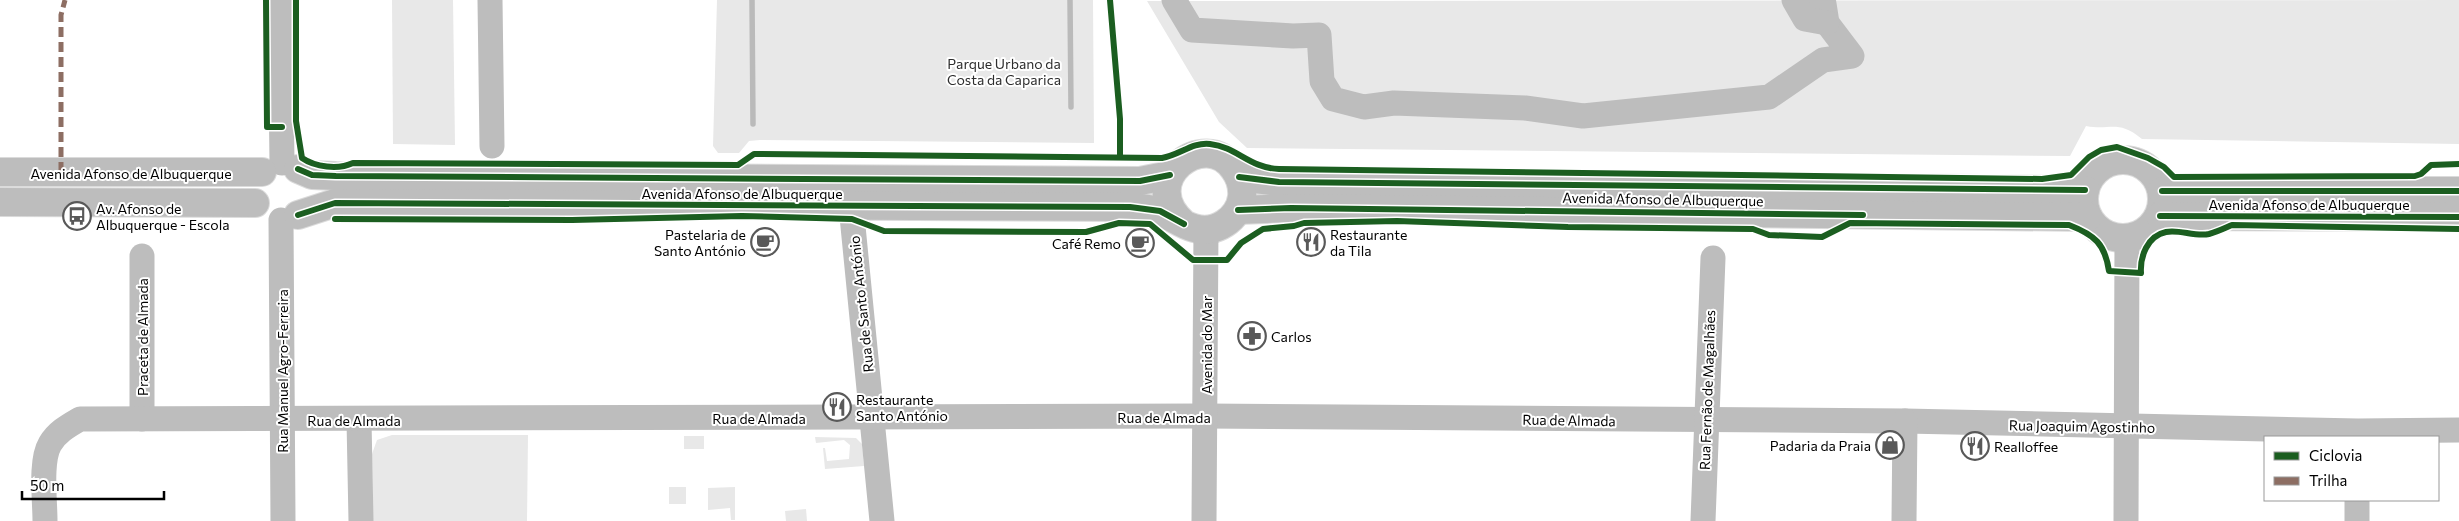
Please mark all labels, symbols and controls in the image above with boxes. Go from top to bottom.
park label: Parque Urbano da Costa da Caparica [947,55,1061,88]
street label: Avenida Afonso de Albuquerque [30,165,232,182]
street label: Avenida Afonso de Albuquerque [641,185,843,202]
street label: Avenida Afonso de Albuquerque [1562,189,1764,209]
street label: Avenida Afonso de Albuquerque [2208,196,2410,213]
place label: Av. Afonso de Albuquerque - Escola [96,200,230,233]
bus stop icon: Av. Afonso de Albuquerque - Escola [62,201,92,231]
place label: Pastelaria de Santo António [654,226,746,259]
place label: Restaurante da Tila [1330,226,1407,259]
cafe icon: Pastelaria de Santo António [750,227,780,257]
restaurant icon: Restaurante da Tila [1296,227,1326,257]
cafe icon: Café Remo [1125,228,1155,258]
street label: Rua de Santo António [845,235,877,373]
place label: Café Remo [1052,235,1121,252]
street label: Praceta de Almada [134,278,151,396]
street label: Rua Manuel Agro-Ferreira [274,289,291,453]
street label: Avenida do Mar [1198,295,1215,394]
street label: Rua Fernão de Magalhães [1696,310,1718,470]
pharmacy icon: Carlos [1237,321,1267,351]
place label: Carlos [1271,328,1312,345]
place label: Restaurante Santo António [856,391,948,424]
restaurant icon: Restaurante Santo António [822,392,852,422]
street label: Rua de Almada [1117,409,1211,426]
street label: Rua de Almada [712,410,806,427]
street label: Rua de Almada [1522,411,1616,429]
street label: Rua de Almada [307,412,401,429]
street label: Rua Joaquim Agostinho [2009,416,2155,436]
shop icon: Padaria da Praia [1875,430,1905,460]
restaurant icon: Realloffee [1960,431,1990,461]
legend [2264,436,2439,501]
place label: Padaria da Praia [1770,437,1871,454]
place label: Realloffee [1994,438,2058,455]
text: Ciclovia [2309,446,2362,464]
scale bar [22,468,165,500]
text: Trilha [2309,471,2347,489]
text: 50 m [30,476,64,494]

